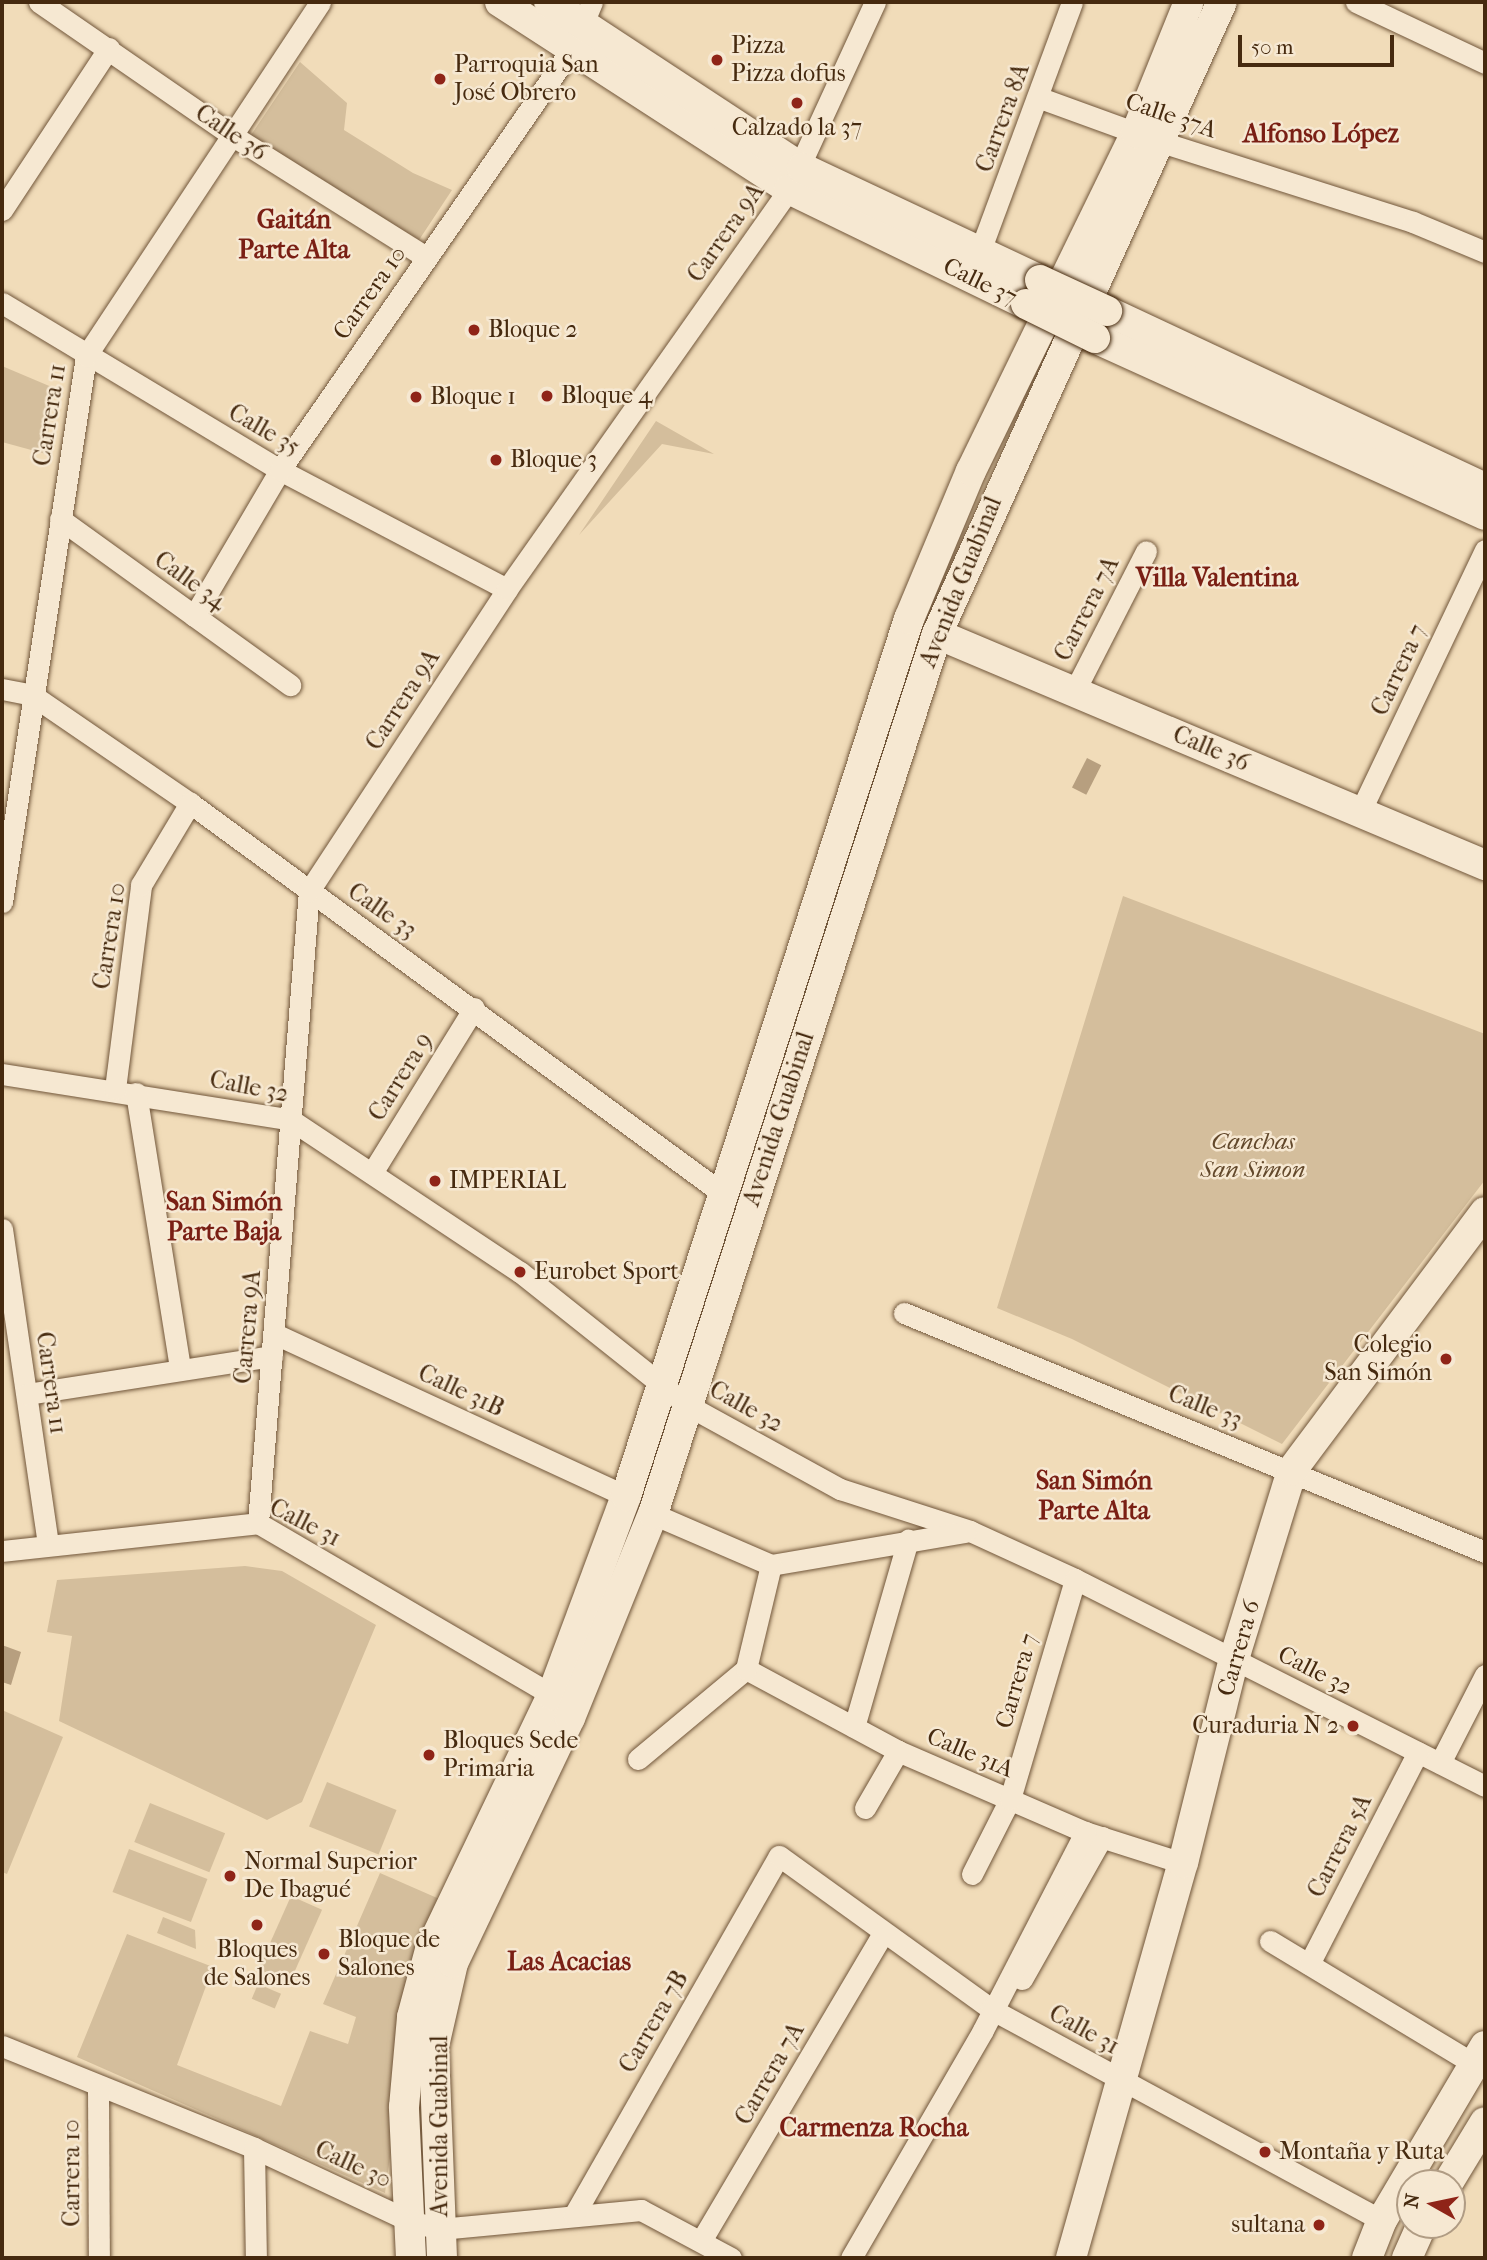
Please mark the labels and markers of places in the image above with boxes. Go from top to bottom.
place label: Pizza Pizza dofus [731,32,846,88]
place label: Parroquia San José Obrero [454,51,599,107]
marker: Pizza Pizza dofus [709,52,725,68]
marker: Parroquia San José Obrero [432,71,448,87]
marker: Calzado la 37 [789,95,805,111]
place label: Calzado la 37 [732,114,862,142]
place label: Bloque 2 [488,316,578,344]
marker: Bloque 2 [466,322,482,338]
place label: Bloque 4 [561,382,652,410]
place label: Bloque 1 [430,383,516,411]
marker: Bloque 4 [539,388,555,404]
marker: Bloque 1 [408,389,424,405]
place label: Bloque 3 [510,446,597,474]
marker: Bloque 3 [488,452,504,468]
place label: IMPERIAL [449,1167,566,1195]
marker: IMPERIAL [427,1173,443,1189]
place label: Eurobet Sport [534,1258,679,1286]
marker: Eurobet Sport [512,1264,528,1280]
place label: Colegio San Simón [1324,1331,1432,1387]
marker: Colegio San Simón [1438,1351,1454,1367]
place label: Curaduria N 2 [1192,1712,1339,1740]
marker: Curaduria N 2 [1345,1718,1361,1734]
place label: Bloques Sede Primaria [443,1727,578,1783]
marker: Bloques Sede Primaria [421,1747,437,1763]
place label: Normal Superior De Ibagué [244,1848,417,1904]
marker: Normal Superior De Ibagué [222,1868,238,1884]
marker: Bloques de Salones [249,1917,265,1933]
place label: Bloque de Salones [338,1926,440,1982]
place label: Bloques de Salones [204,1936,310,1992]
marker: Bloque de Salones [316,1946,332,1962]
place label: Montaña y Ruta [1279,2138,1444,2166]
marker: Montaña y Ruta [1257,2144,1273,2160]
place label: sultana [1231,2211,1305,2239]
marker: sultana [1311,2217,1327,2233]

